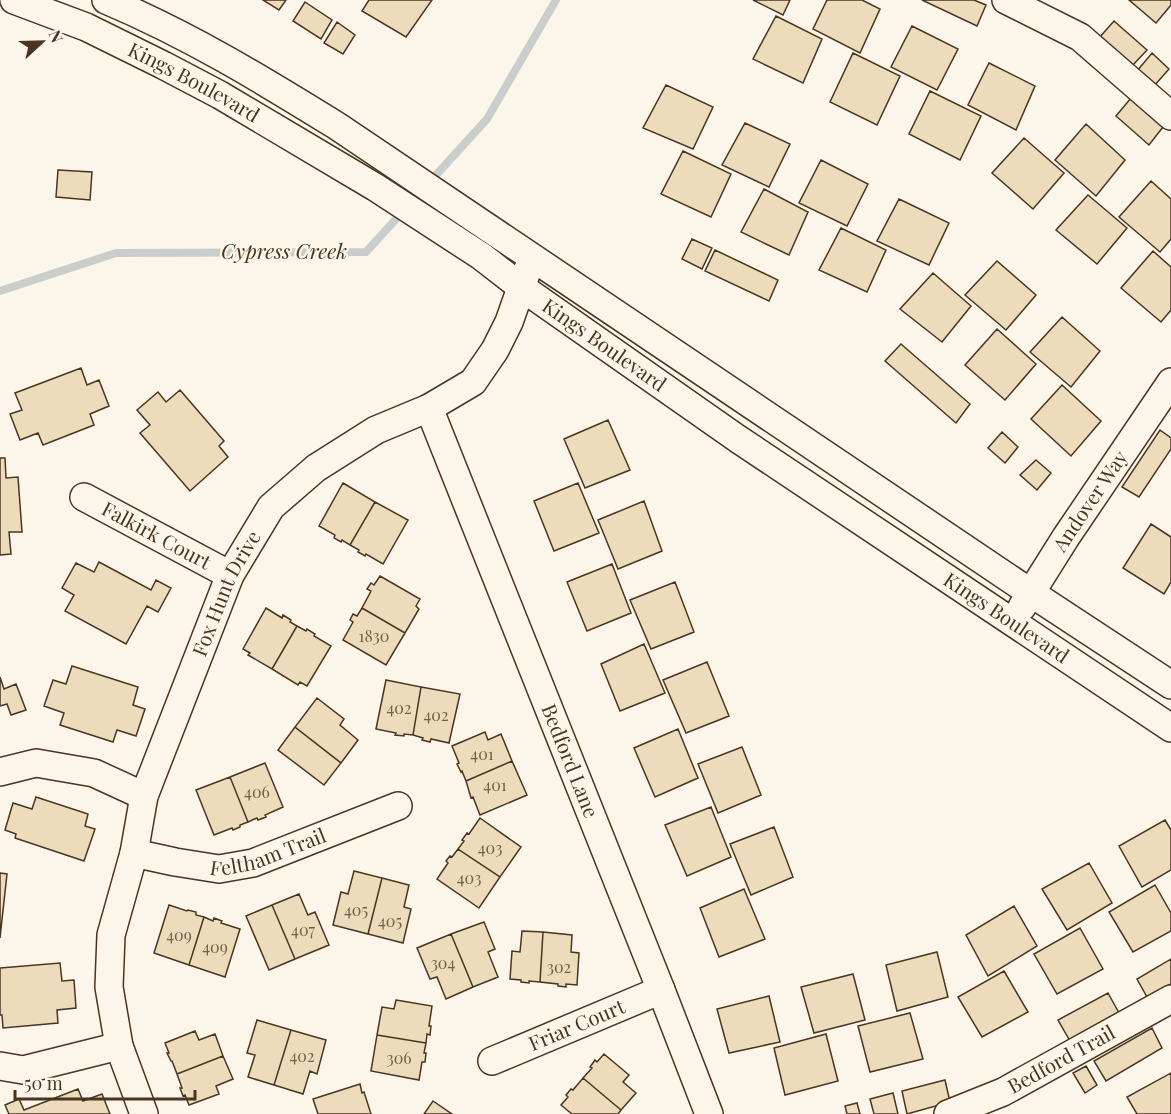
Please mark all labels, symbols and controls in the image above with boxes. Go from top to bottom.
north arrow [12,12,72,72]
text: N [44,27,68,46]
street label: Kings Boulevard [124,35,265,128]
water label: Cypress Creek [221,236,347,264]
street label: Kings Boulevard [538,291,673,397]
street label: Andover Way [1045,444,1133,557]
street label: Falkirk Court [98,494,217,575]
street label: Fox Hunt Drive [185,525,266,660]
street label: Kings Boulevard [939,565,1075,669]
house number: 1830 [359,625,389,646]
house number: 402 [386,697,412,718]
street label: Bedford Lane [536,700,606,821]
house number: 402 [423,704,449,725]
house number: 401 [470,743,494,764]
house number: 401 [483,774,507,795]
house number: 406 [244,781,270,802]
street label: Feltham Trail [208,821,330,881]
house number: 403 [478,837,502,858]
house number: 403 [457,867,481,888]
house number: 405 [344,899,368,920]
house number: 405 [378,910,402,931]
house number: 407 [291,919,315,940]
house number: 409 [166,924,192,945]
house number: 409 [202,936,228,957]
house number: 304 [431,952,455,973]
house number: 302 [547,956,571,977]
street label: Friar Court [524,991,629,1056]
street label: Bedford Trail [1002,1018,1120,1099]
house number: 402 [289,1045,315,1066]
house number: 306 [386,1047,412,1068]
scale bar [15,1063,195,1101]
text: 50 m [24,1071,63,1095]

